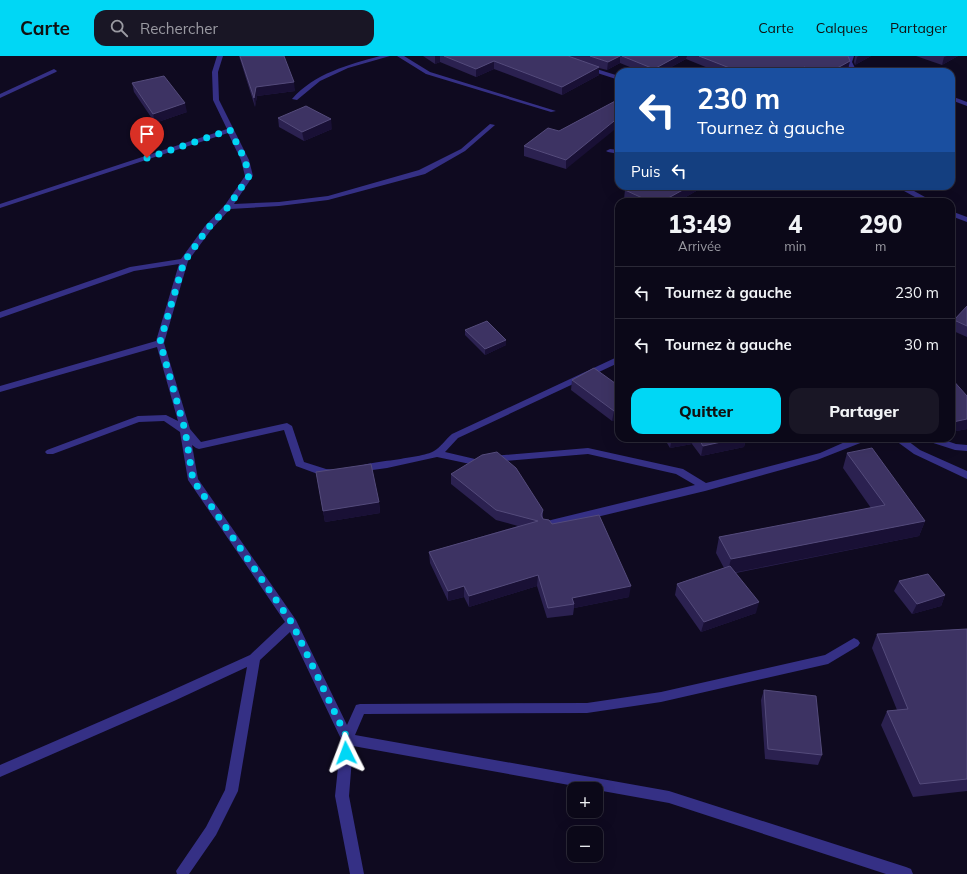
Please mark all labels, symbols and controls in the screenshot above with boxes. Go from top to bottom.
search box [94,10,374,46]
text: Carte [20,16,70,40]
icon: search [108,17,130,39]
text: Rechercher [140,19,218,38]
text: Carte [758,19,794,37]
text: Calques [816,19,868,37]
text: Partager [890,19,947,37]
text: 230 m [697,81,780,116]
icon: left [631,84,683,136]
text: Tournez à gauche [697,116,845,139]
pin [130,117,164,158]
icon: arrive [136,123,158,145]
icon: left [668,160,690,182]
text: Puis [631,162,660,181]
text: 13:49 [668,209,732,239]
text: 4 [788,209,803,239]
text: 290 [859,209,902,239]
text: Arrivée [678,238,721,254]
text: min [784,238,806,254]
text: m [875,238,886,254]
icon: left [631,282,653,304]
text: Tournez à gauche [665,283,792,302]
text: 230 m [895,283,939,302]
icon: left [631,334,653,356]
text: Tournez à gauche [665,335,792,354]
text: 30 m [904,335,939,354]
button: Quitter [631,388,781,434]
button: Partager [789,388,939,434]
position arrow [325,732,367,774]
map controls [567,782,603,862]
button: + [567,782,603,818]
button: − [567,826,603,862]

